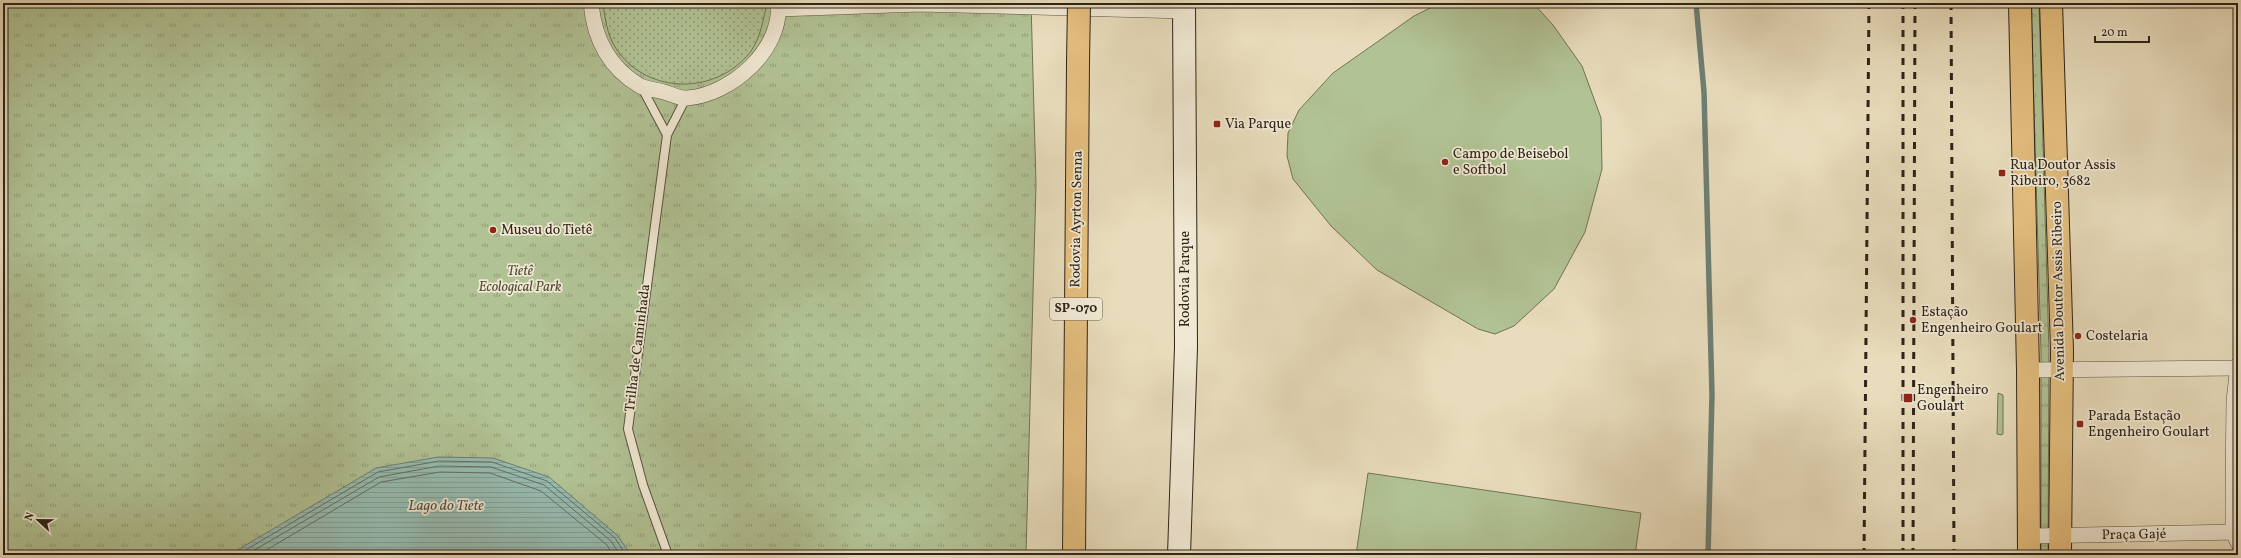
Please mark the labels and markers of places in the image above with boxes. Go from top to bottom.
place label: Via Parque [1225,115,1291,134]
marker: Via Parque [1212,119,1222,129]
place label: Campo de Beisebol e Softbol [1453,145,1568,180]
place label: Rua Doutor Assis Ribeiro, 3682 [2010,156,2116,191]
marker: Campo de Beisebol e Softbol [1440,157,1450,167]
marker: Rua Doutor Assis Ribeiro, 3682 [1997,168,2007,178]
place label: Museu do Tietê [501,221,593,240]
marker: Museu do Tietê [488,225,498,235]
place label: Estação Engenheiro Goulart [1921,303,2043,338]
marker: Estação Engenheiro Goulart [1908,315,1918,325]
place label: Costelaria [2086,327,2148,346]
marker: Costelaria [2073,331,2083,341]
place label: Engenheiro Goulart [1917,381,1988,416]
marker: Engenheiro Goulart [1902,392,1914,404]
place label: Parada Estação Engenheiro Goulart [2088,407,2210,442]
marker: Parada Estação Engenheiro Goulart [2075,419,2085,429]

